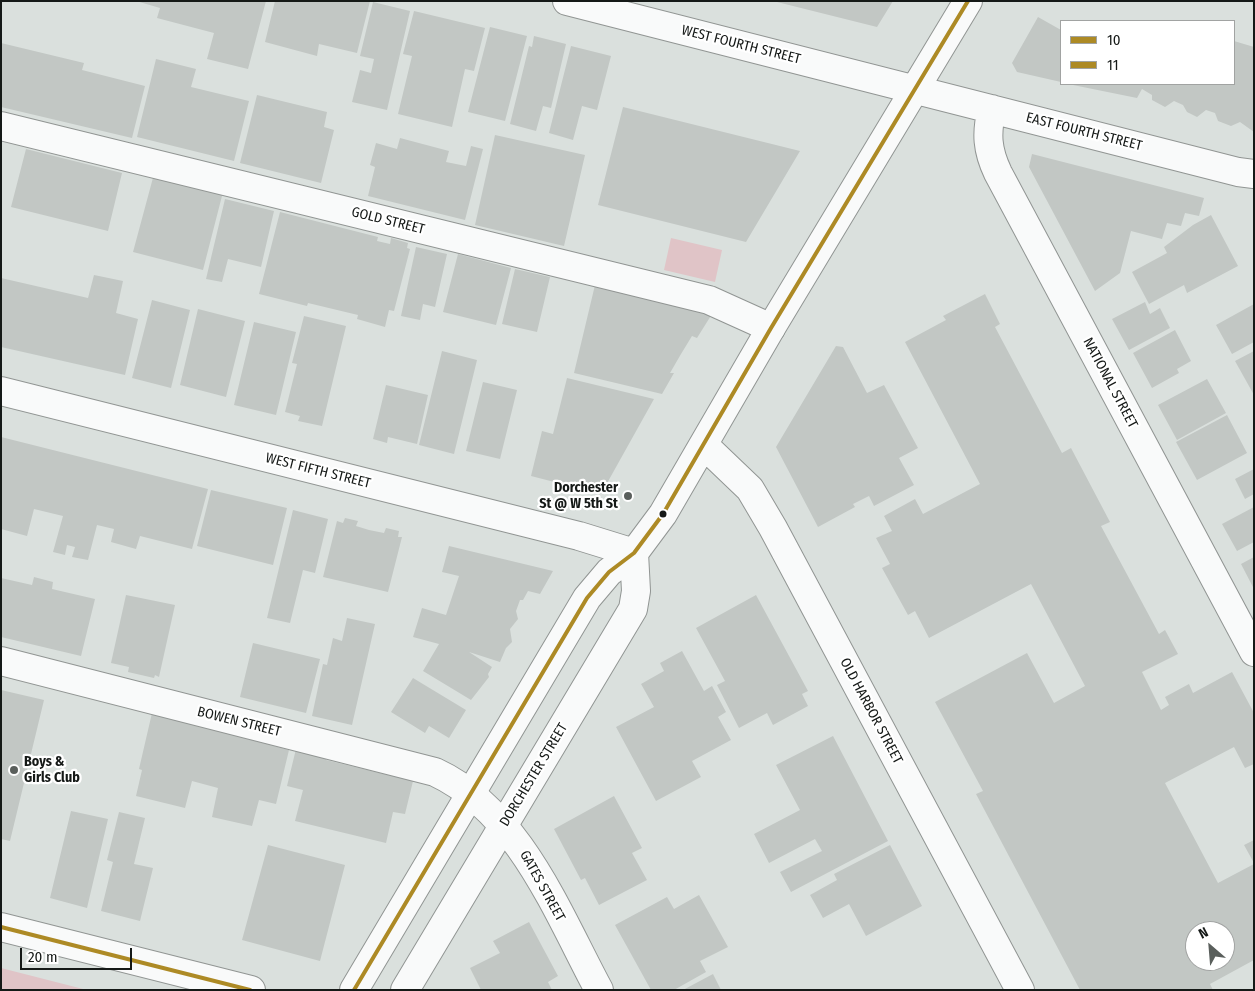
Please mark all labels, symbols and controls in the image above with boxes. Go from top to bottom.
legend [1060,20,1235,85]
street label: WEST FOURTH STREET [680,22,802,68]
text: 10 [1107,31,1121,49]
text: 11 [1107,56,1119,74]
street label: EAST FOURTH STREET [1024,109,1144,155]
street label: GOLD STREET [350,204,426,238]
street label: NATIONAL STREET [1079,335,1141,431]
street label: WEST FIFTH STREET [264,450,372,492]
place label: Dorchester St @ W 5th St [539,480,618,512]
marker: Dorchester St @ W 5th St [622,490,634,502]
unlabelled marker [658,509,668,519]
street label: OLD HARBOR STREET [836,655,906,767]
street label: BOWEN STREET [195,703,283,741]
street label: DORCHESTER STREET [497,720,571,830]
place label: Boys & Girls Club [24,754,80,786]
marker: Boys & Girls Club [8,764,20,776]
street label: GATES STREET [516,848,568,924]
north arrow [1185,921,1235,971]
text: N [1196,924,1211,943]
scale bar [22,938,135,970]
text: 20 m [28,948,58,966]

